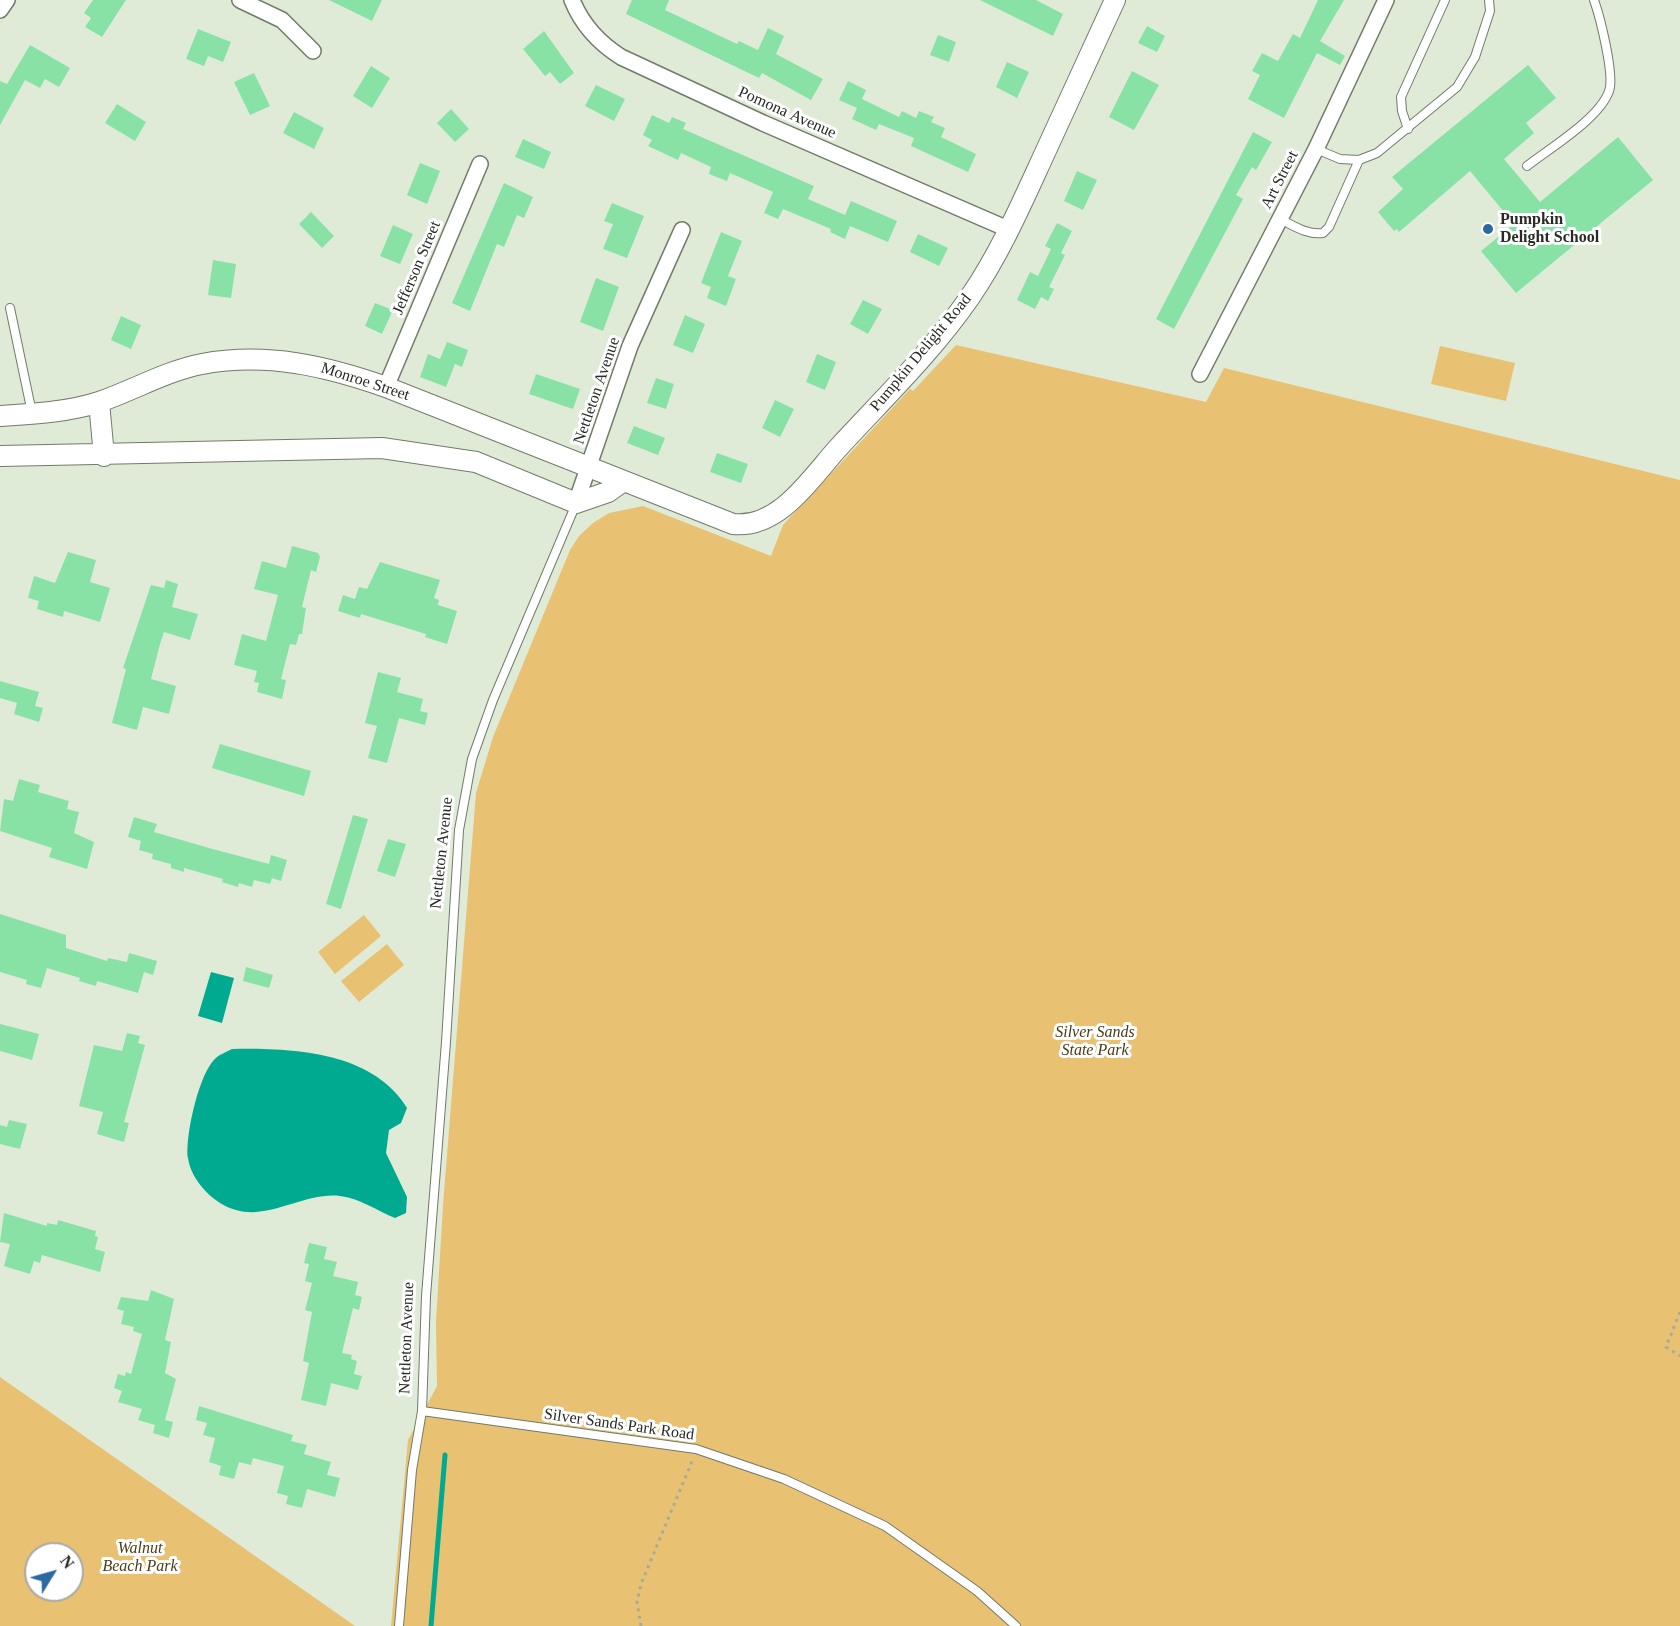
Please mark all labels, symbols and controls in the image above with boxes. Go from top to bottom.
street label: Pomona Avenue [735,83,839,143]
street label: Art Street [1257,148,1303,212]
place label: Pumpkin Delight School [1500,210,1599,248]
street label: Jefferson Street [389,218,445,318]
marker: Pumpkin Delight School [1481,222,1495,236]
street label: Pumpkin Delight Road [866,290,976,416]
street label: Nettleton Avenue [570,335,624,447]
street label: Monroe Street [318,359,412,405]
street label: Nettleton Avenue [427,796,457,910]
park label: Silver Sands State Park [1055,1023,1135,1061]
street label: Nettleton Avenue [395,1282,419,1394]
street label: Silver Sands Park Road [543,1405,695,1445]
park label: Walnut Beach Park [102,1539,178,1577]
north arrow [24,1542,84,1602]
text: N [57,1552,77,1572]

